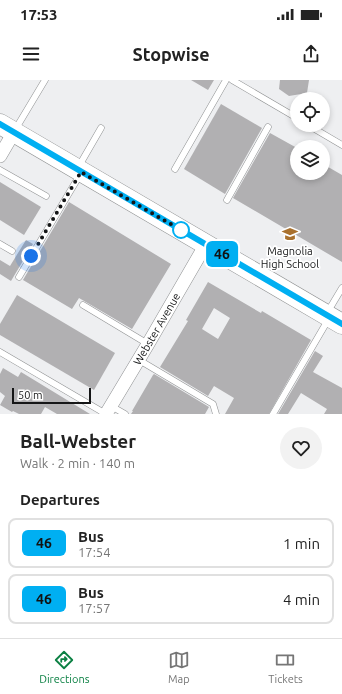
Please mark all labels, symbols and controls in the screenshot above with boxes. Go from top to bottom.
text: 17:53 [20,6,58,23]
icon: menu [20,43,42,65]
icon: share [300,43,322,65]
text: Stopwise [132,44,210,64]
map controls [290,92,330,180]
button: locate [290,92,330,132]
button: layers [290,140,330,180]
unlabelled marker [172,221,190,239]
school or university icon: Magnolia High School [281,225,299,243]
line badge: 46 [204,241,240,267]
place label: Magnolia High School [261,245,319,270]
your location [21,246,41,266]
text: 46 [214,246,230,262]
street label: Webster Avenue [131,291,182,367]
scale bar [12,386,91,405]
text: 50 m [18,389,42,401]
button: heart [280,427,322,469]
text: Ball-Webster [20,430,136,452]
text: Walk · 2 min · 140 m [20,456,135,470]
text: Departures [20,491,100,508]
text: Bus [78,528,104,545]
text: 46 [36,535,52,551]
text: 1 min [283,535,320,552]
text: 17:54 [78,545,111,559]
text: Bus [78,584,104,601]
text: 46 [36,591,52,607]
text: 4 min [283,591,320,608]
text: 17:57 [78,601,111,615]
tab: Directions [39,649,89,685]
tab: Map [168,649,190,685]
tab: Tickets [268,649,303,685]

